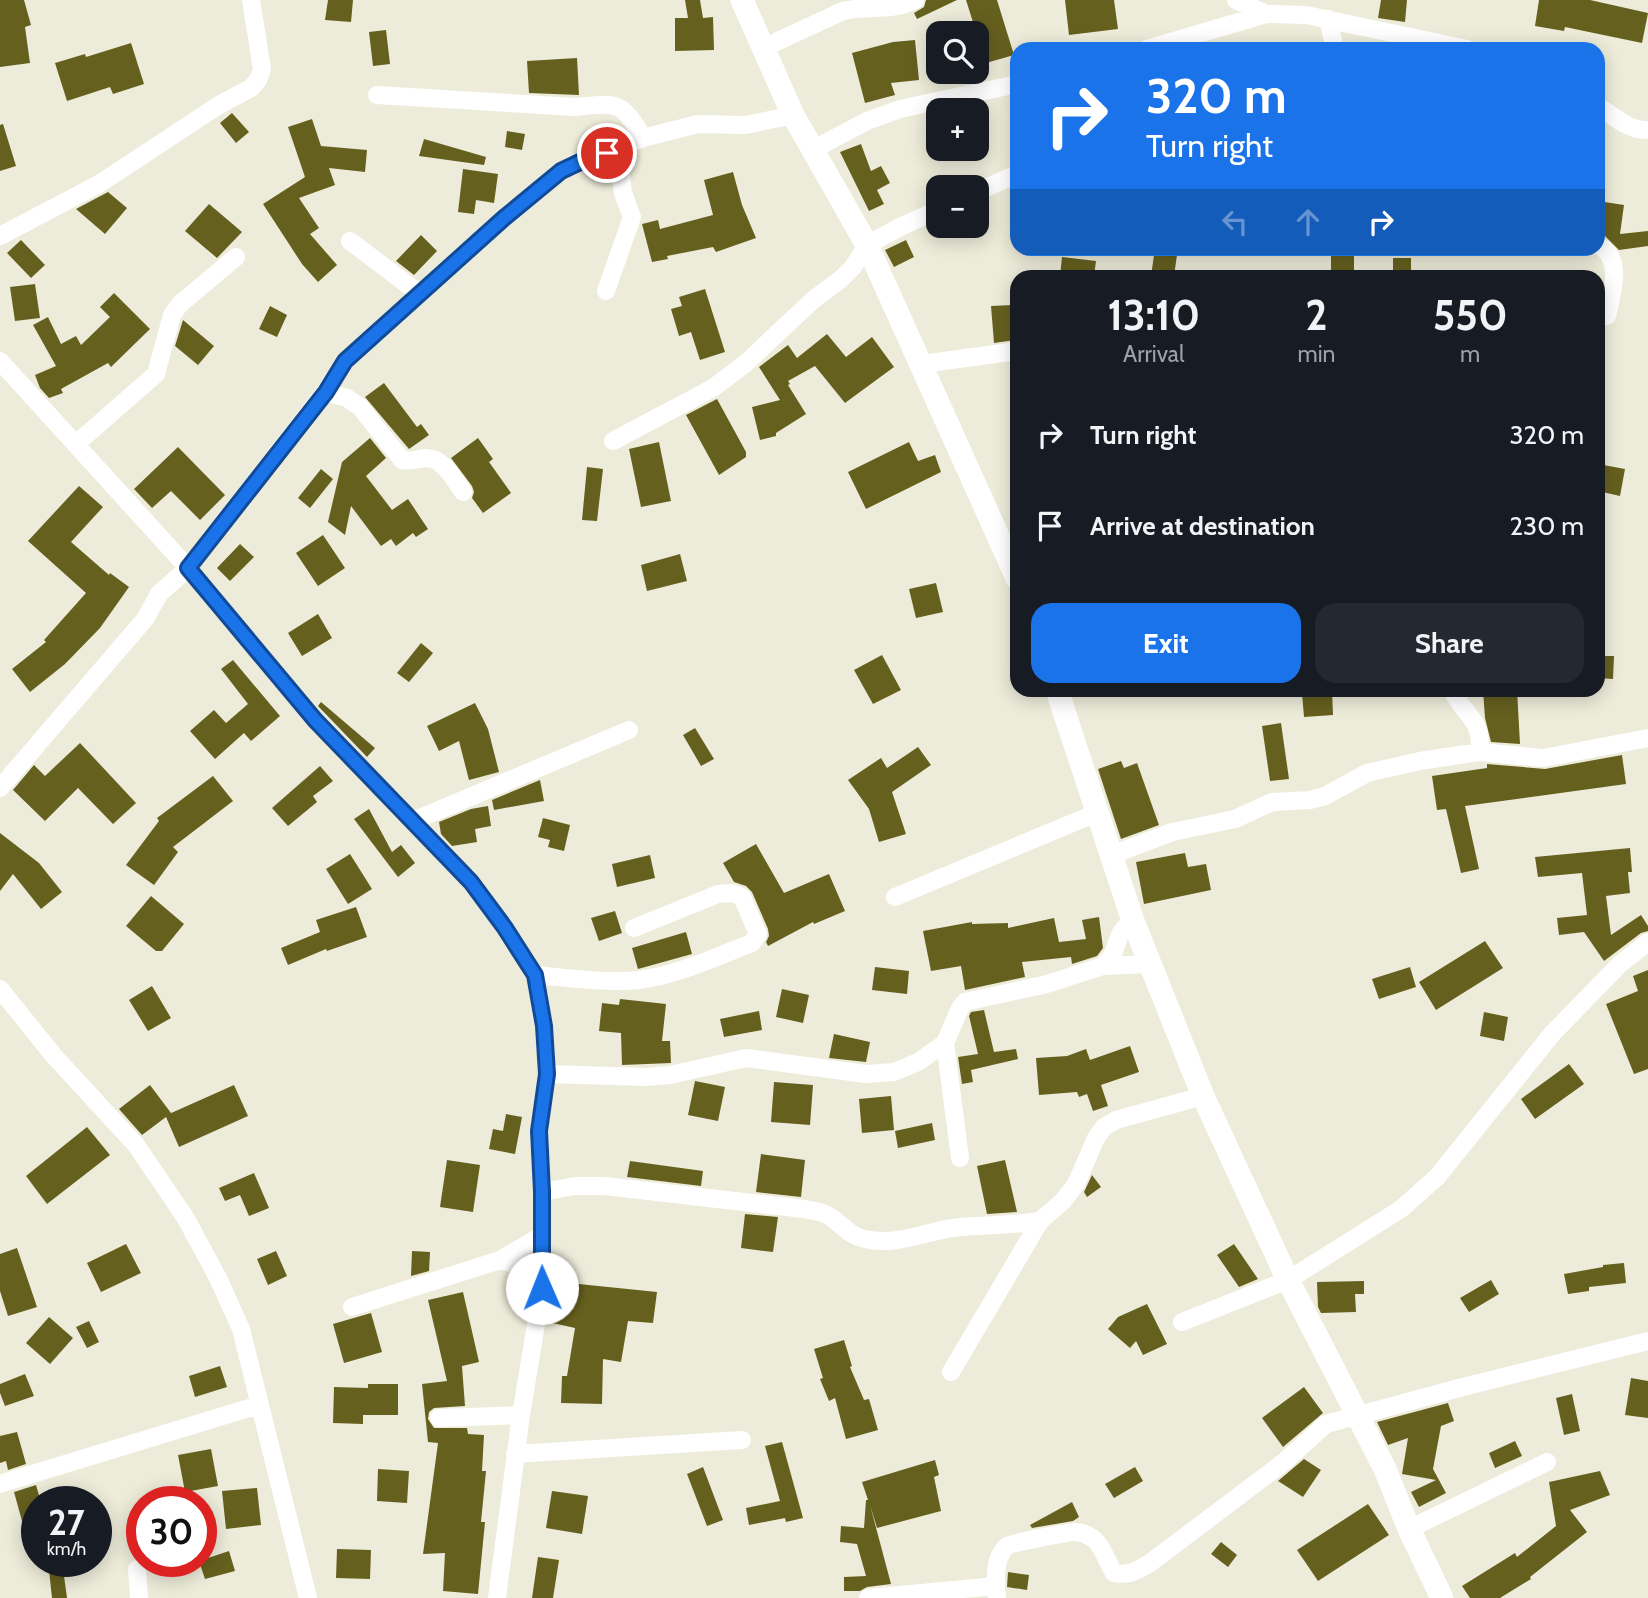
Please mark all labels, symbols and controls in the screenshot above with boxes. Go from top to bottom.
map controls [926,21,989,238]
button: search [926,21,989,84]
text: 320 m [1146,66,1287,125]
icon: right [1031,70,1122,161]
button: + [926,98,989,161]
pin [577,123,637,183]
text: Turn right [1146,126,1273,165]
icon: arrive [588,134,626,172]
button: − [926,175,989,238]
icon: left [1216,203,1254,241]
icon: ahead [1289,203,1327,241]
icon: right [1362,203,1400,241]
text: 13:10 [1107,289,1200,341]
text: 2 [1305,289,1328,341]
text: 550 [1433,289,1508,341]
text: Arrival [1123,340,1184,368]
text: min [1297,340,1335,368]
text: m [1460,340,1480,368]
icon: right [1031,416,1069,454]
text: Turn right [1090,419,1196,451]
text: 320 m [1510,419,1584,451]
icon: arrive [1031,507,1069,545]
text: Arrive at destination [1090,510,1315,542]
text: 230 m [1510,510,1584,542]
button: Exit [1031,603,1301,683]
button: Share [1315,603,1584,683]
position arrow [505,1251,579,1325]
speed limit sign: 30 [126,1486,217,1577]
text: 27 [48,1501,85,1544]
text: km/h [47,1538,86,1560]

